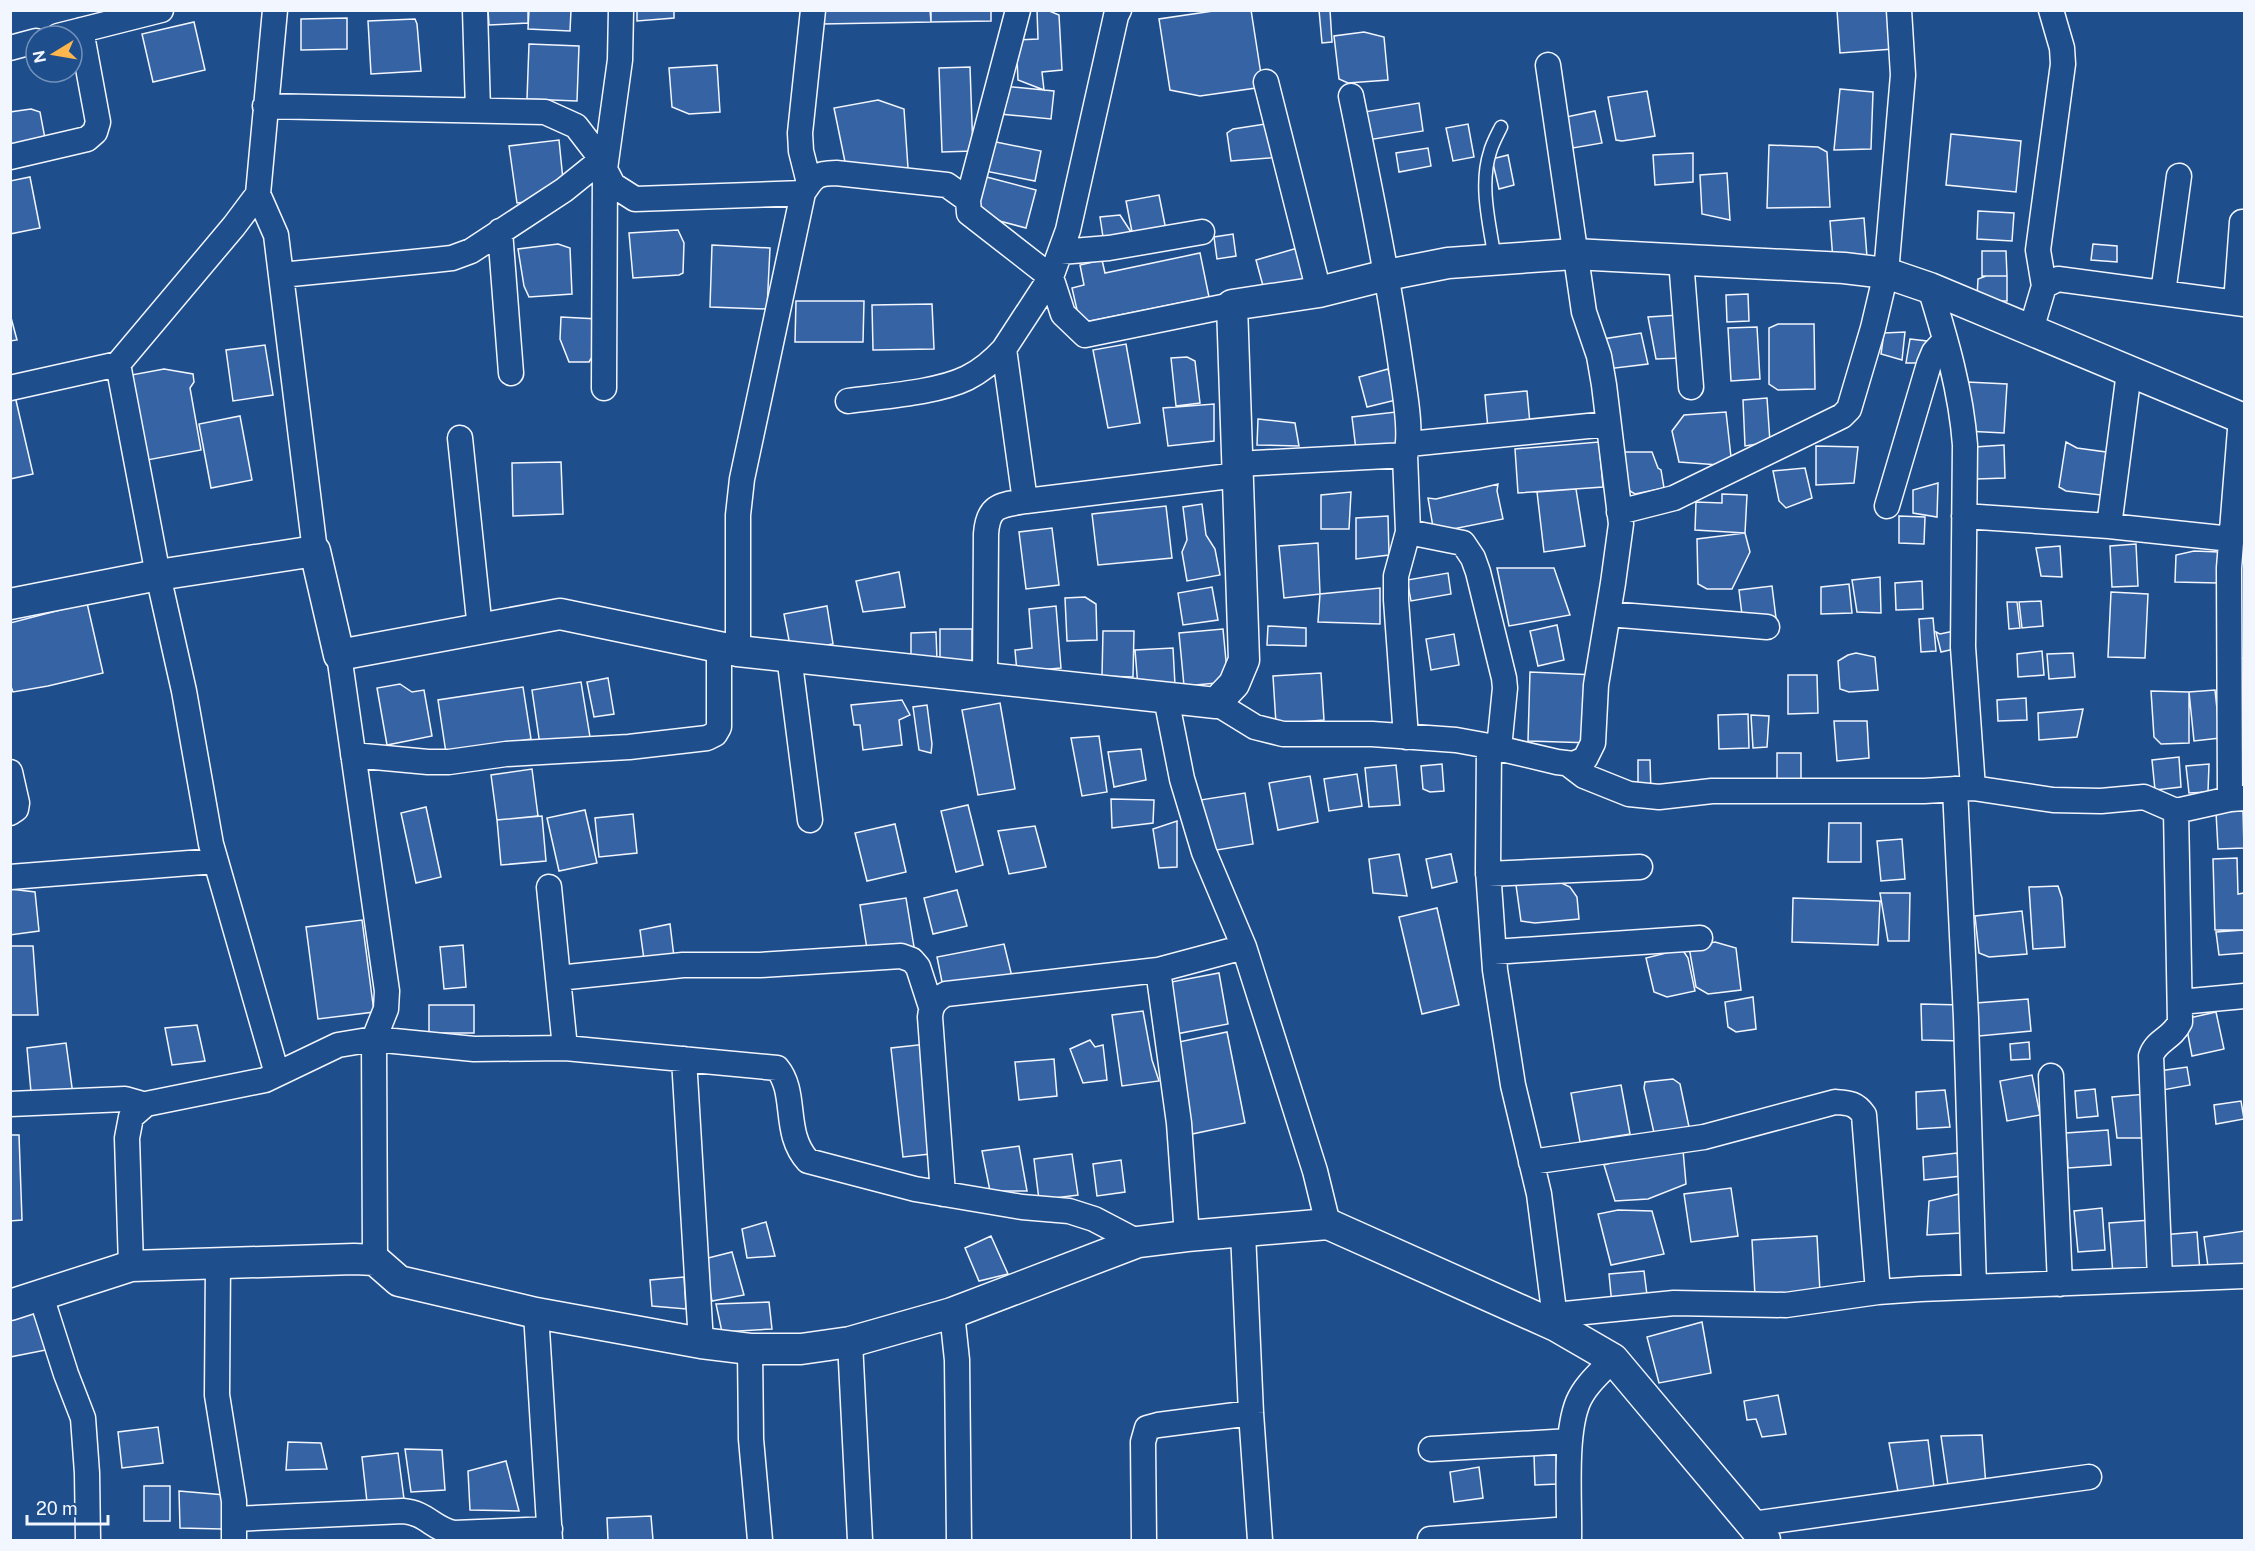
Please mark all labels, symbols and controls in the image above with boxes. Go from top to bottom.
north arrow [24,24,84,84]
text: N [29,49,50,65]
scale bar [27,1488,108,1526]
text: 20 m [36,1498,78,1519]

